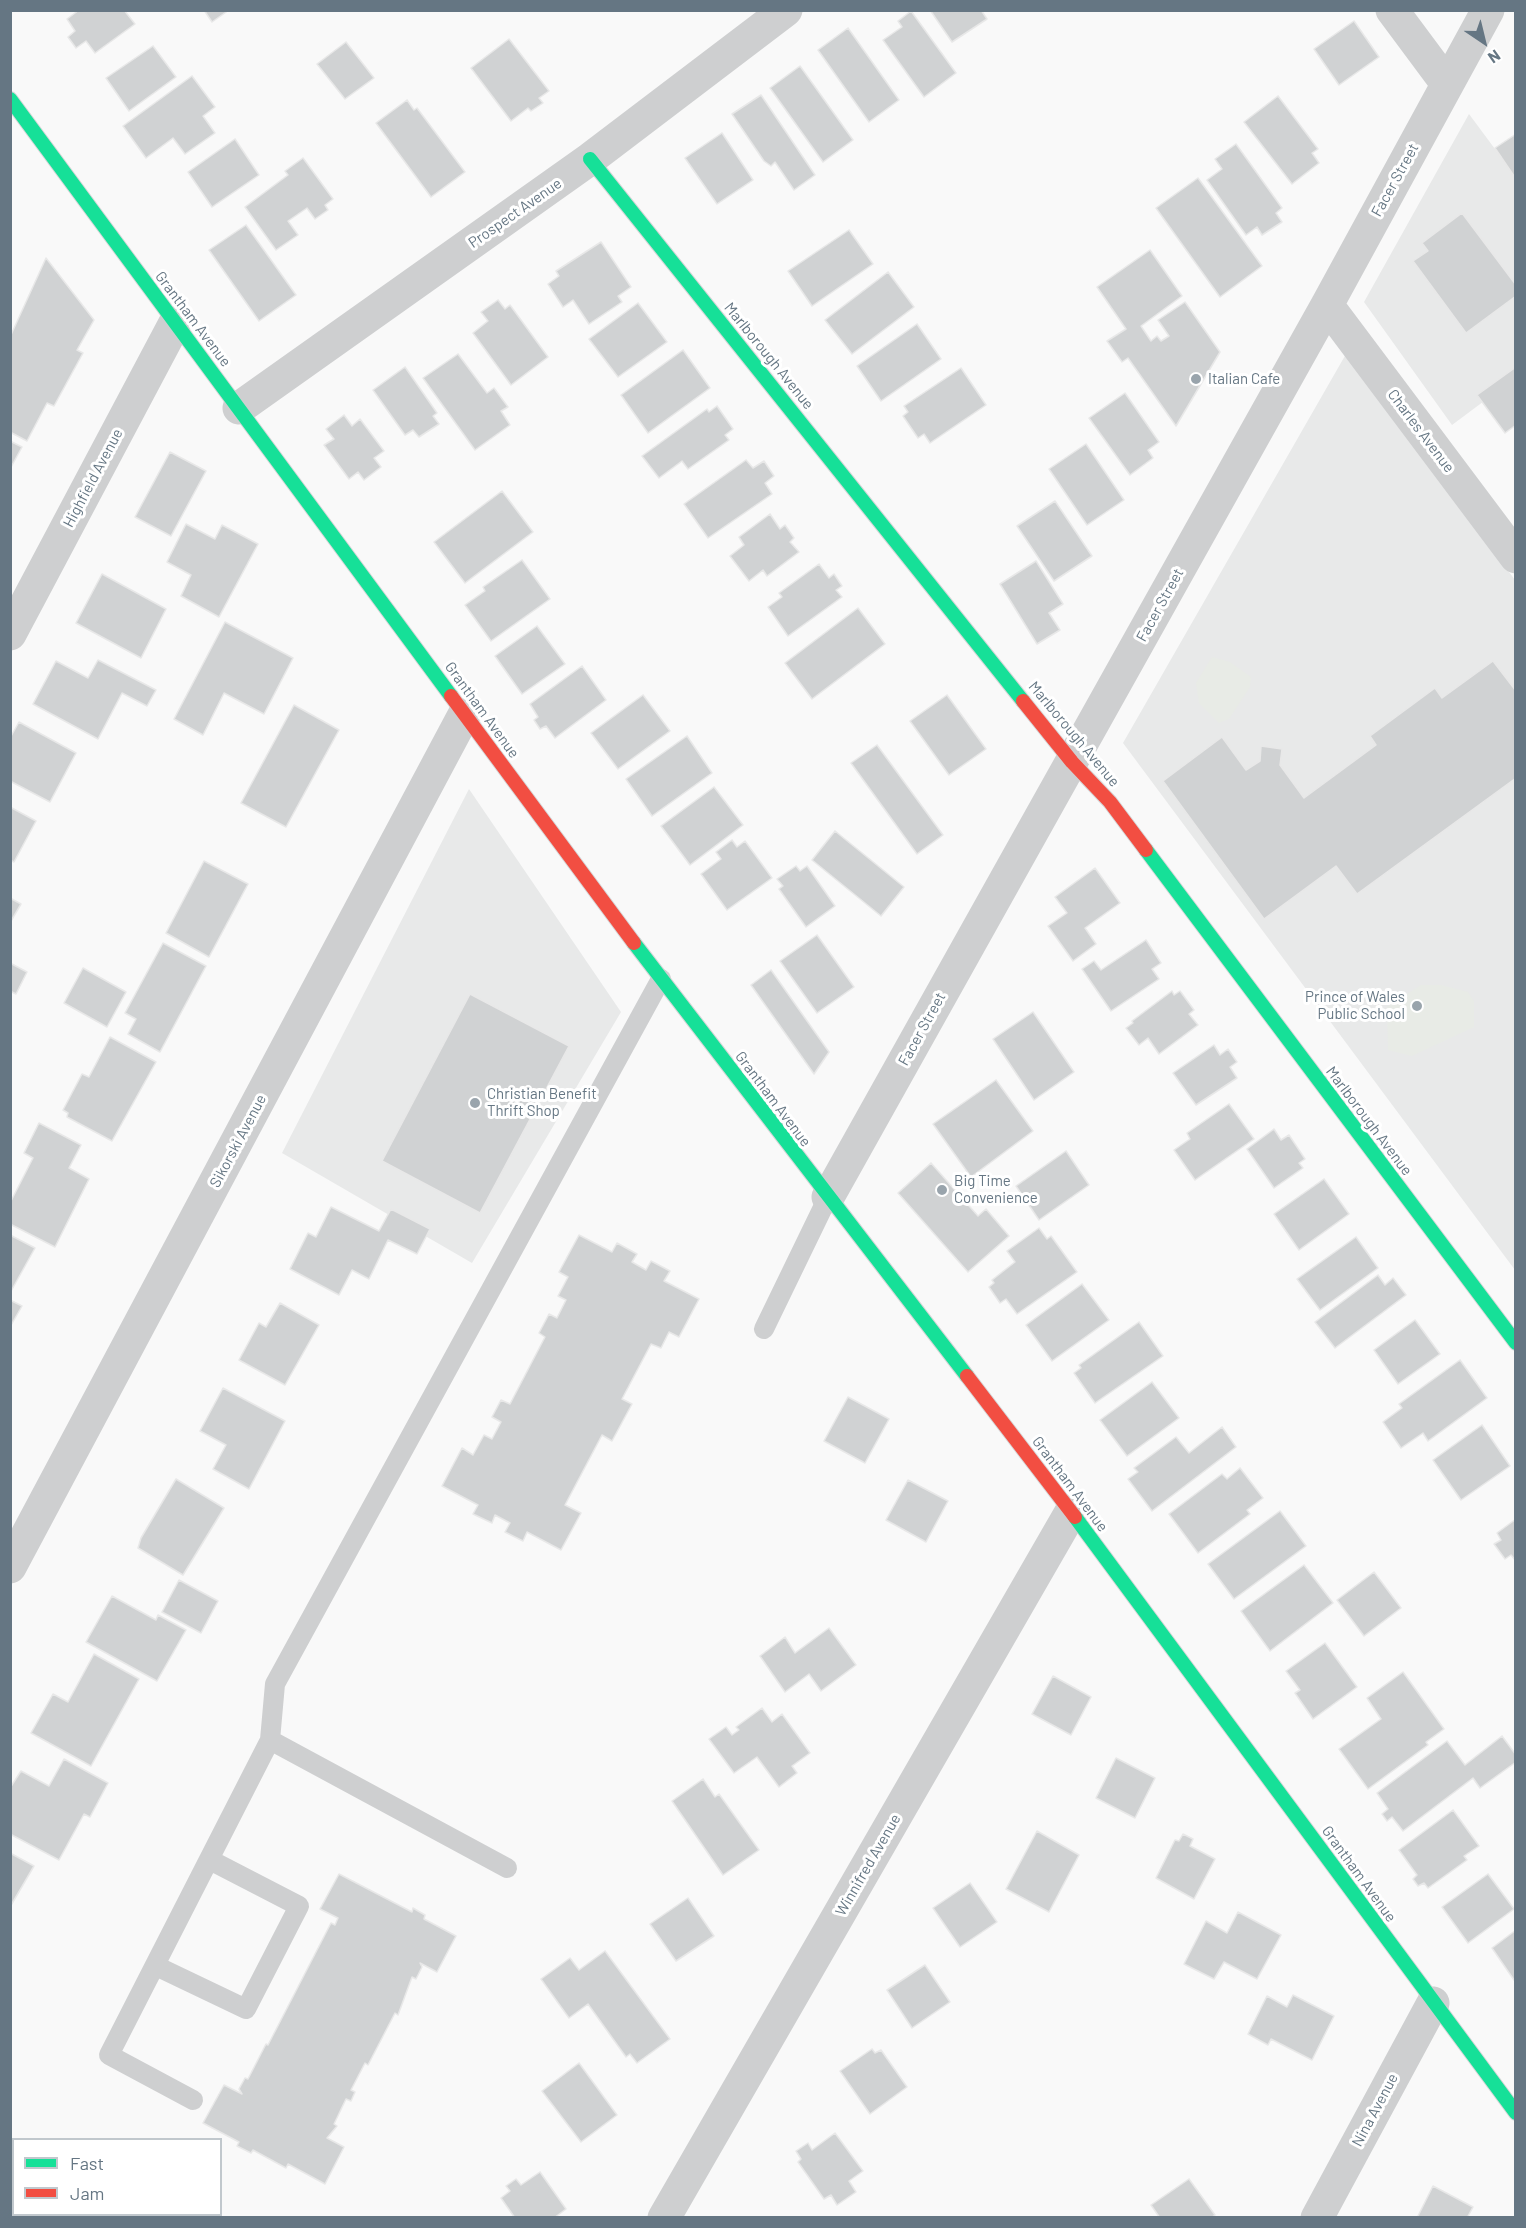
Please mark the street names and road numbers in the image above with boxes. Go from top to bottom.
street label: Facer Street [1368,140,1422,220]
street label: Prospect Avenue [465,174,565,252]
street label: Grantham Avenue [151,268,235,370]
street label: Marlborough Avenue [720,299,818,413]
street label: Charles Avenue [1384,386,1458,476]
street label: Highfield Avenue [59,426,127,530]
street label: Facer Street [1133,565,1187,645]
street label: Grantham Avenue [441,658,523,762]
street label: Marlborough Avenue [1025,678,1123,790]
street label: Facer Street [895,989,949,1069]
street label: Grantham Avenue [731,1048,815,1150]
street label: Marlborough Avenue [1322,1063,1416,1179]
street label: Sikorski Avenue [206,1091,270,1191]
street label: Grantham Avenue [1028,1433,1112,1535]
street label: Winnifred Avenue [832,1811,904,1919]
street label: Grantham Avenue [1318,1822,1400,1926]
street label: Nina Avenue [1348,2070,1402,2150]

